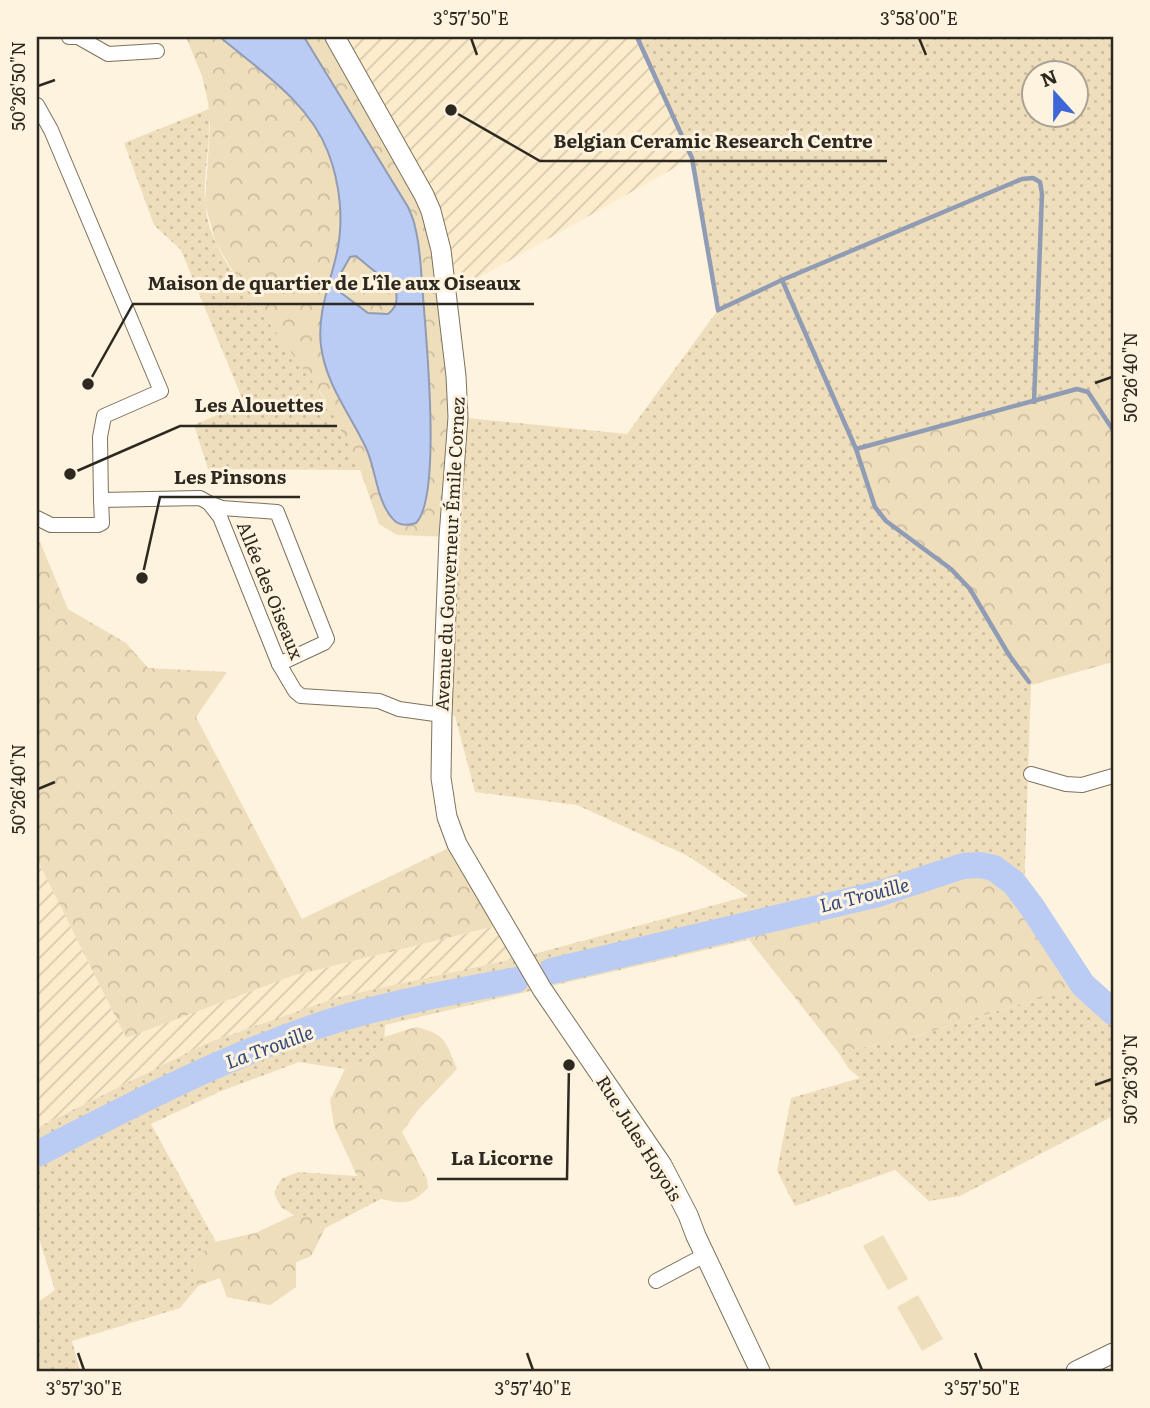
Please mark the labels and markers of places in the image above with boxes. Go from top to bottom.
callout: Belgian Ceramic Research Centre [540,121,887,161]
callout: Maison de quartier de L'île aux Oiseaux [133,264,534,304]
callout: Les Alouettes [180,386,337,426]
callout: Les Pinsons [160,457,300,497]
callout: La Licorne [437,1139,567,1179]

